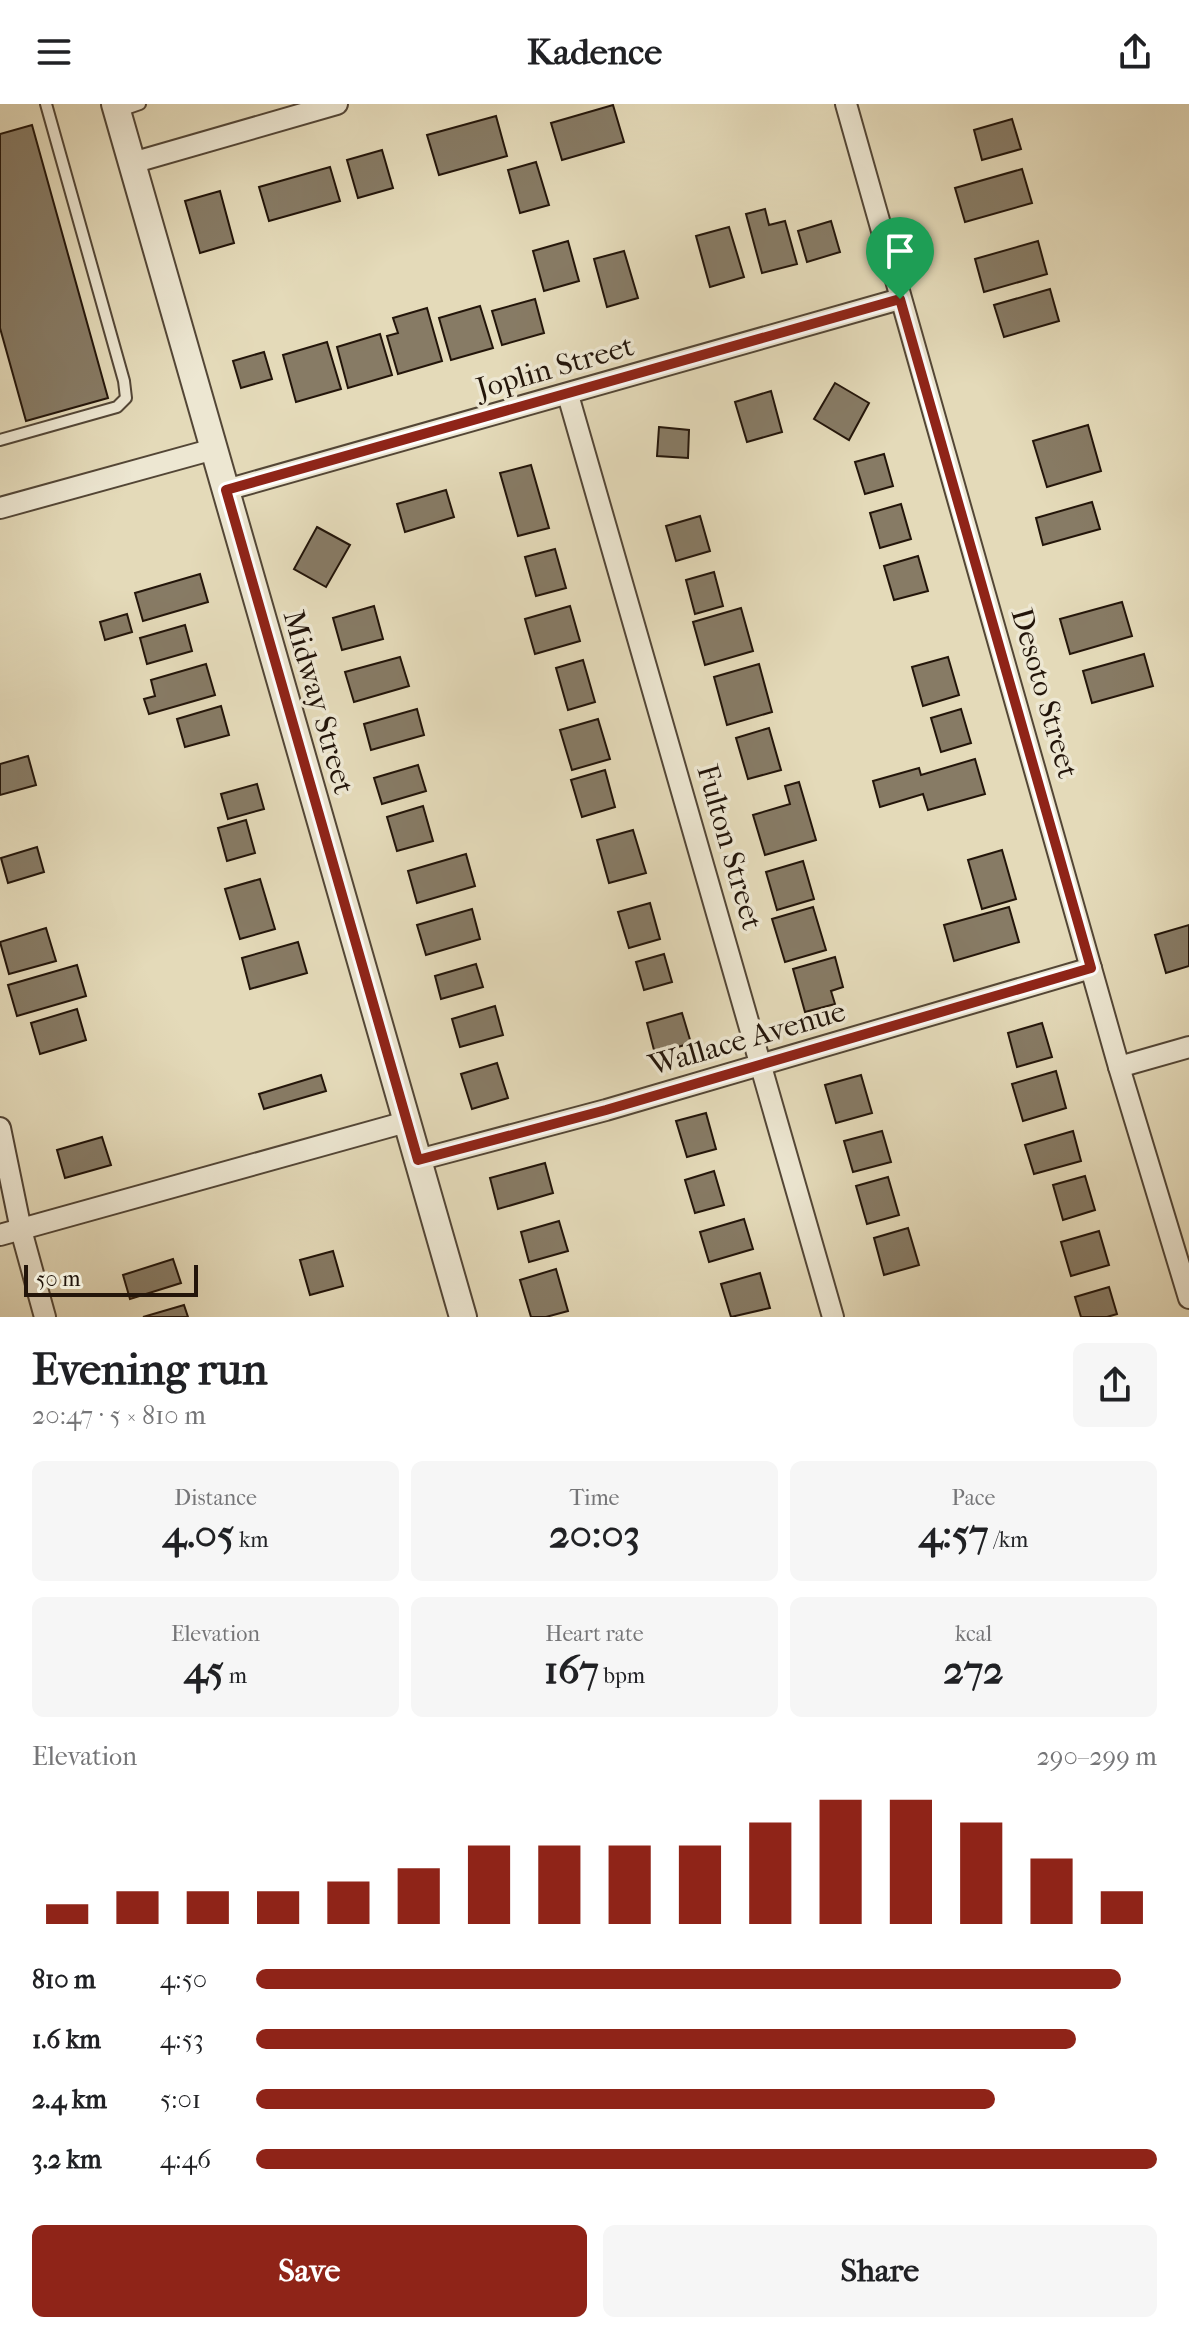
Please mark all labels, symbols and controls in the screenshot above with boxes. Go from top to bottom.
icon: menu [32,30,76,74]
icon: share [1113,30,1157,74]
text: Kadence [527,31,662,73]
pin [866,217,934,299]
icon: arrive [878,229,922,273]
street label: Joplin Street [470,328,638,407]
street label: Desoto Street [1004,604,1086,783]
street label: Midway Street [276,606,361,798]
street label: Fulton Street [689,761,770,934]
street label: Wallace Avenue [644,994,850,1084]
scale bar [24,1261,198,1297]
text: 50 m [36,1266,81,1292]
button: share [1073,1343,1157,1427]
text: Evening run [32,1344,267,1395]
text: 20:47 · 5 × 810 m [32,1400,206,1431]
text: Distance [174,1485,257,1511]
text: Time [570,1485,620,1511]
text: Pace [952,1485,995,1511]
text: 4.05 [162,1511,234,1557]
text: 20:03 [549,1511,640,1557]
text: 4:57 [919,1511,989,1557]
text: km [234,1527,269,1553]
text: /km [989,1527,1028,1553]
text: Elevation [171,1621,260,1647]
text: Heart rate [545,1621,644,1647]
text: kcal [955,1621,992,1647]
text: 45 [184,1647,224,1693]
text: 167 [544,1647,599,1693]
text: 272 [943,1647,1004,1693]
text: m [224,1663,247,1689]
text: bpm [599,1663,645,1689]
text: Elevation [32,1741,137,1772]
text: 290–299 m [1036,1741,1157,1772]
text: 810 m [32,1964,96,1995]
text: 4:50 [160,1964,207,1995]
text: 1.6 km [32,2024,101,2055]
text: 4:53 [160,2024,204,2055]
text: 2.4 km [32,2084,107,2115]
text: 5:01 [160,2084,201,2115]
text: 3.2 km [32,2144,102,2175]
text: 4:46 [160,2144,211,2175]
button: Save [32,2225,587,2317]
button: Share [603,2225,1157,2317]

